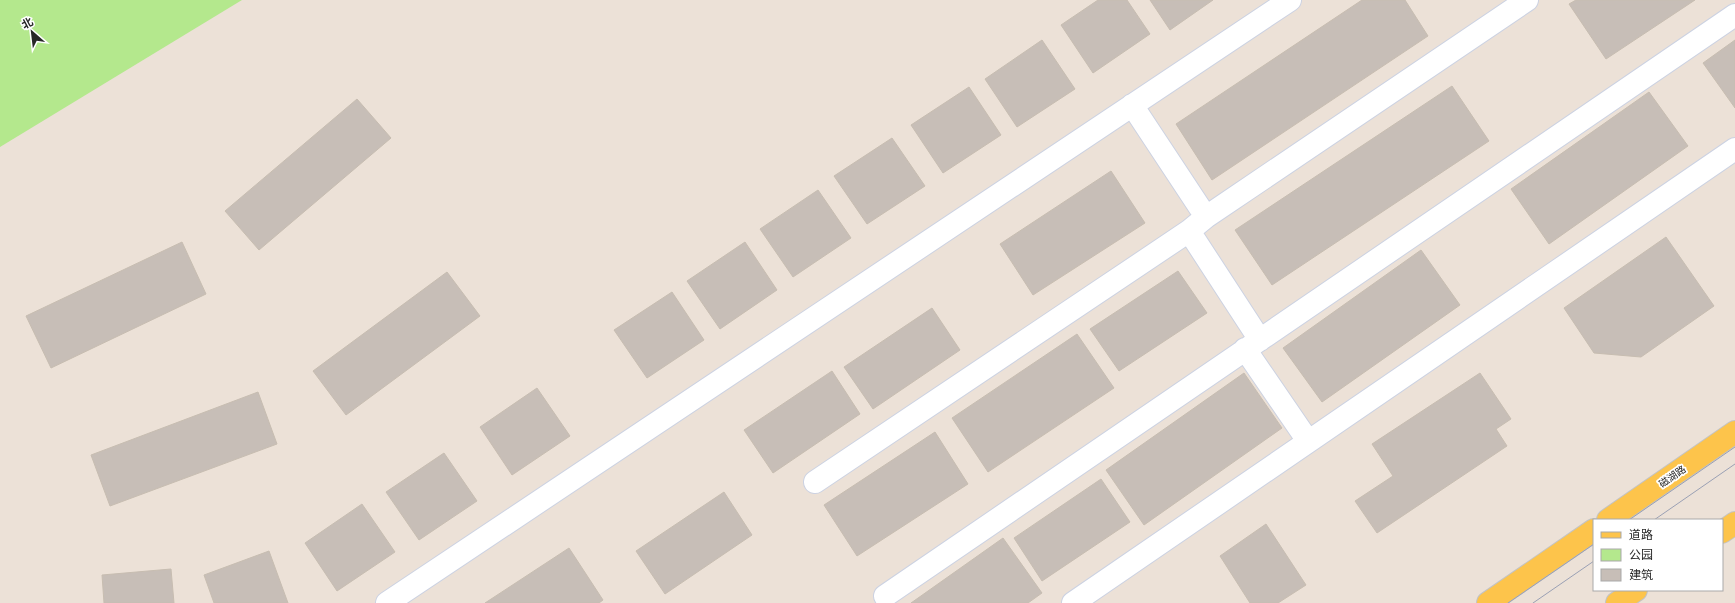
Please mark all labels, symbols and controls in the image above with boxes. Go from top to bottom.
north arrow [12,12,52,52]
text: 北 [19,14,35,32]
street label: 磁湖路 [1656,462,1688,490]
legend [1593,519,1723,591]
text: 道路 [1629,526,1653,543]
text: 公园 [1629,546,1653,563]
text: 建筑 [1629,566,1653,583]

